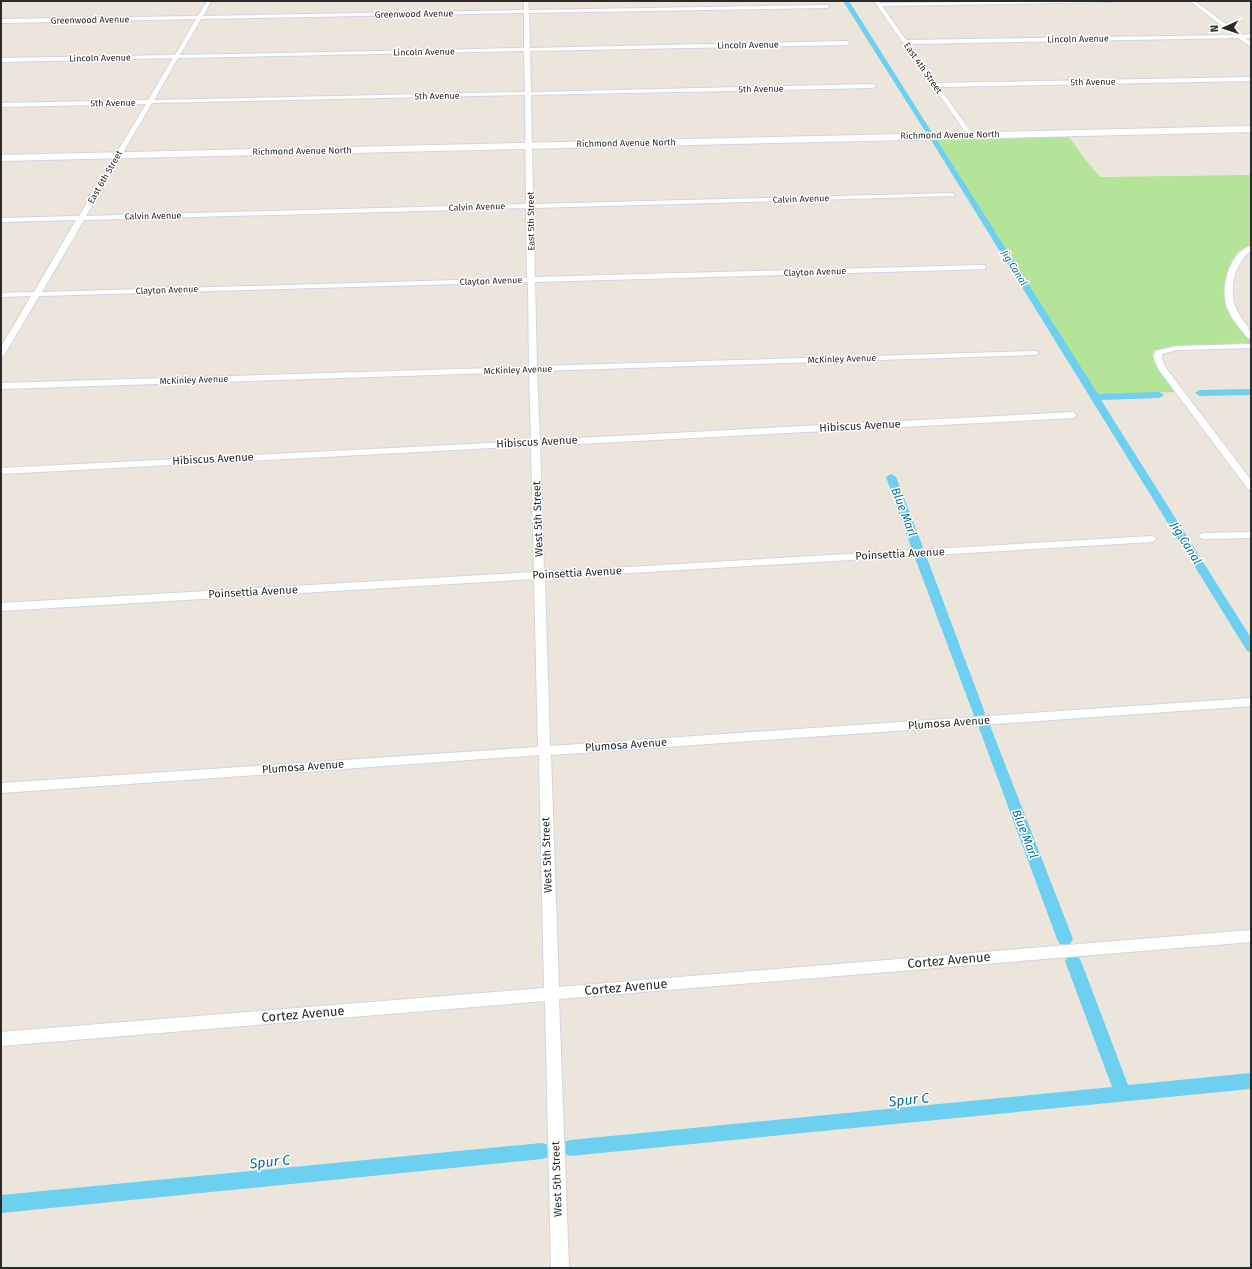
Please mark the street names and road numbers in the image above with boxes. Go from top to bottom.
street label: Greenwood Avenue [375,8,453,20]
street label: Greenwood Avenue [51,14,129,26]
street label: Lincoln Avenue [1047,33,1109,45]
street label: Lincoln Avenue [717,39,779,51]
street label: East 4th Street [902,41,945,96]
street label: Lincoln Avenue [393,46,455,58]
street label: Lincoln Avenue [69,52,131,64]
street label: 5th Avenue [1070,77,1116,87]
street label: 5th Avenue [738,84,784,94]
street label: 5th Avenue [414,91,460,101]
street label: 5th Avenue [90,98,136,108]
street label: Richmond Avenue North [900,129,1000,141]
street label: Richmond Avenue North [576,137,676,149]
street label: Richmond Avenue North [252,145,352,157]
street label: East 6th Street [86,148,125,205]
street label: East 5th Street [525,191,537,251]
street label: Calvin Avenue [772,193,830,205]
street label: Calvin Avenue [448,201,506,213]
street label: Calvin Avenue [125,211,182,221]
street label: Clayton Avenue [784,266,847,278]
street label: Clayton Avenue [460,275,523,287]
street label: Clayton Avenue [136,284,199,296]
street label: McKinley Avenue [808,353,877,365]
street label: McKinley Avenue [484,364,553,376]
street label: McKinley Avenue [160,374,229,386]
street label: Hibiscus Avenue [819,417,901,435]
street label: Hibiscus Avenue [496,433,578,451]
street label: Hibiscus Avenue [172,450,254,468]
street label: West 5th Street [530,481,546,557]
street label: Poinsettia Avenue [855,545,945,563]
street label: Poinsettia Avenue [532,564,622,582]
street label: Poinsettia Avenue [208,583,298,601]
street label: Plumosa Avenue [908,714,990,732]
street label: Plumosa Avenue [585,736,667,754]
street label: Plumosa Avenue [262,758,344,776]
street label: West 5th Street [539,817,555,893]
street label: Cortez Avenue [907,949,991,971]
street label: Cortez Avenue [584,976,668,998]
street label: Cortez Avenue [261,1003,345,1025]
street label: West 5th Street [549,1141,565,1217]

